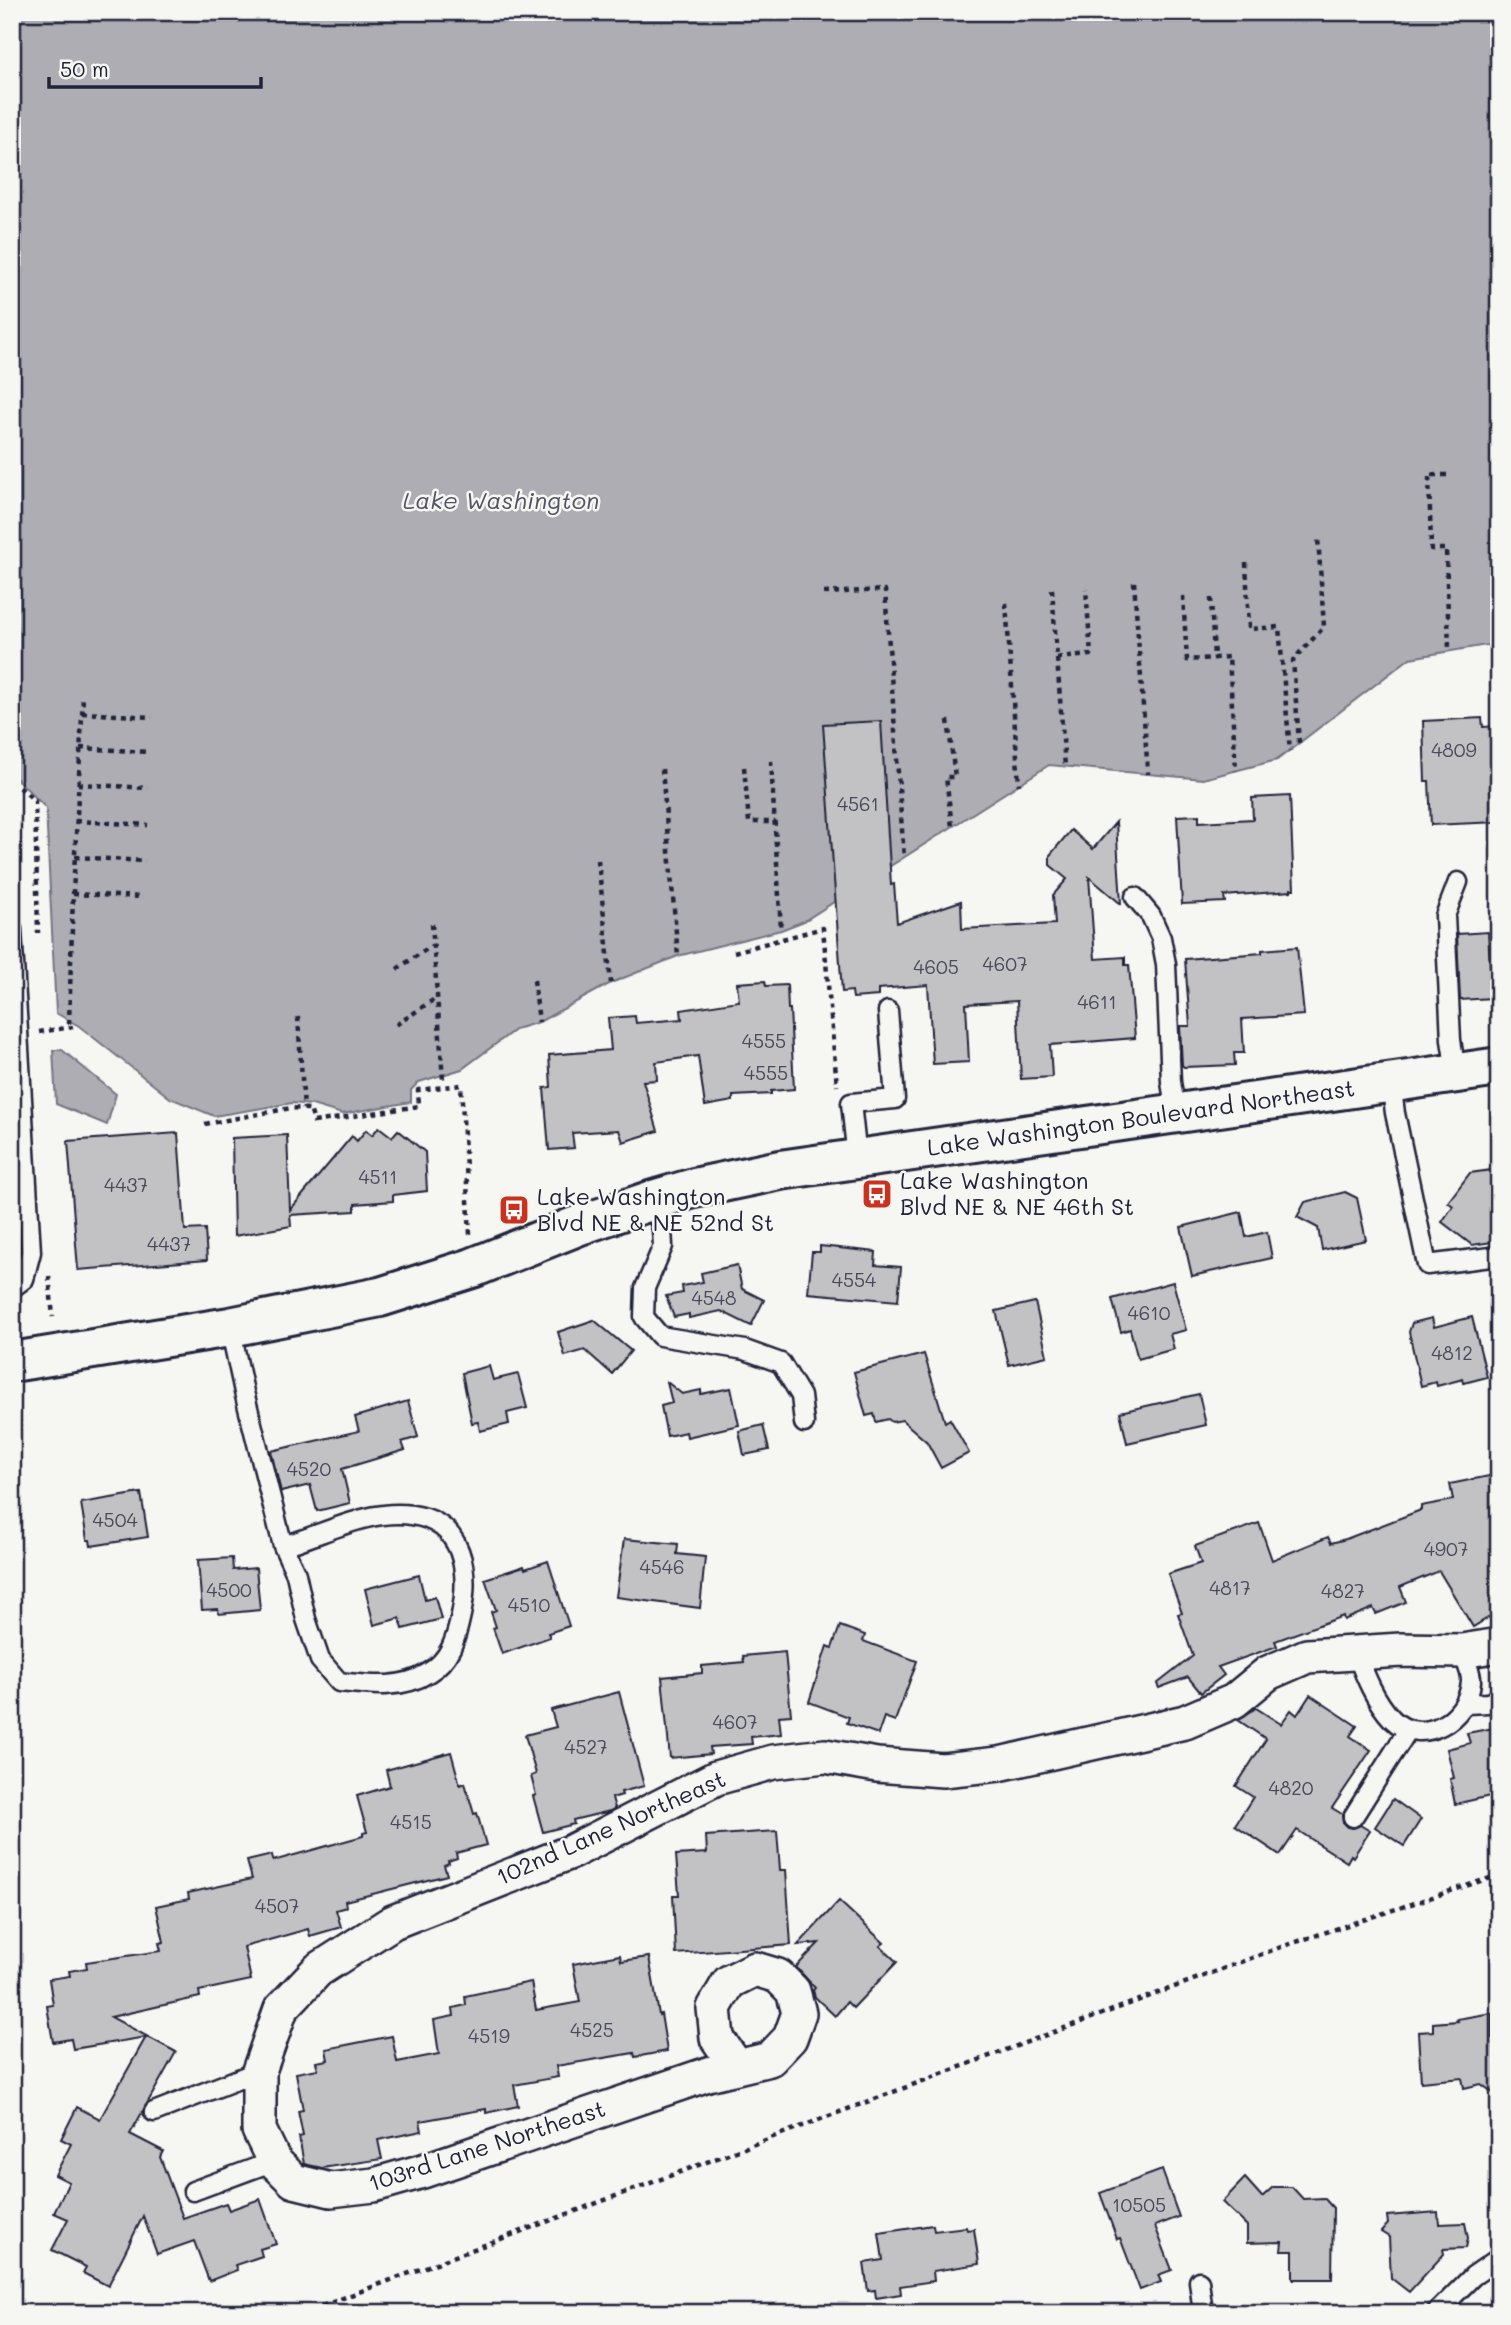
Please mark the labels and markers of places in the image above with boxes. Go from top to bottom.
place label: Lake Washington Blvd NE & NE 46th St [900,1165,1134,1221]
bus stop icon: Lake Washington Blvd NE & NE 46th St [860,1177,894,1211]
place label: Lake Washington Blvd NE & NE 52nd St [537,1181,774,1237]
bus stop icon: Lake Washington Blvd NE & NE 52nd St [497,1193,531,1227]

